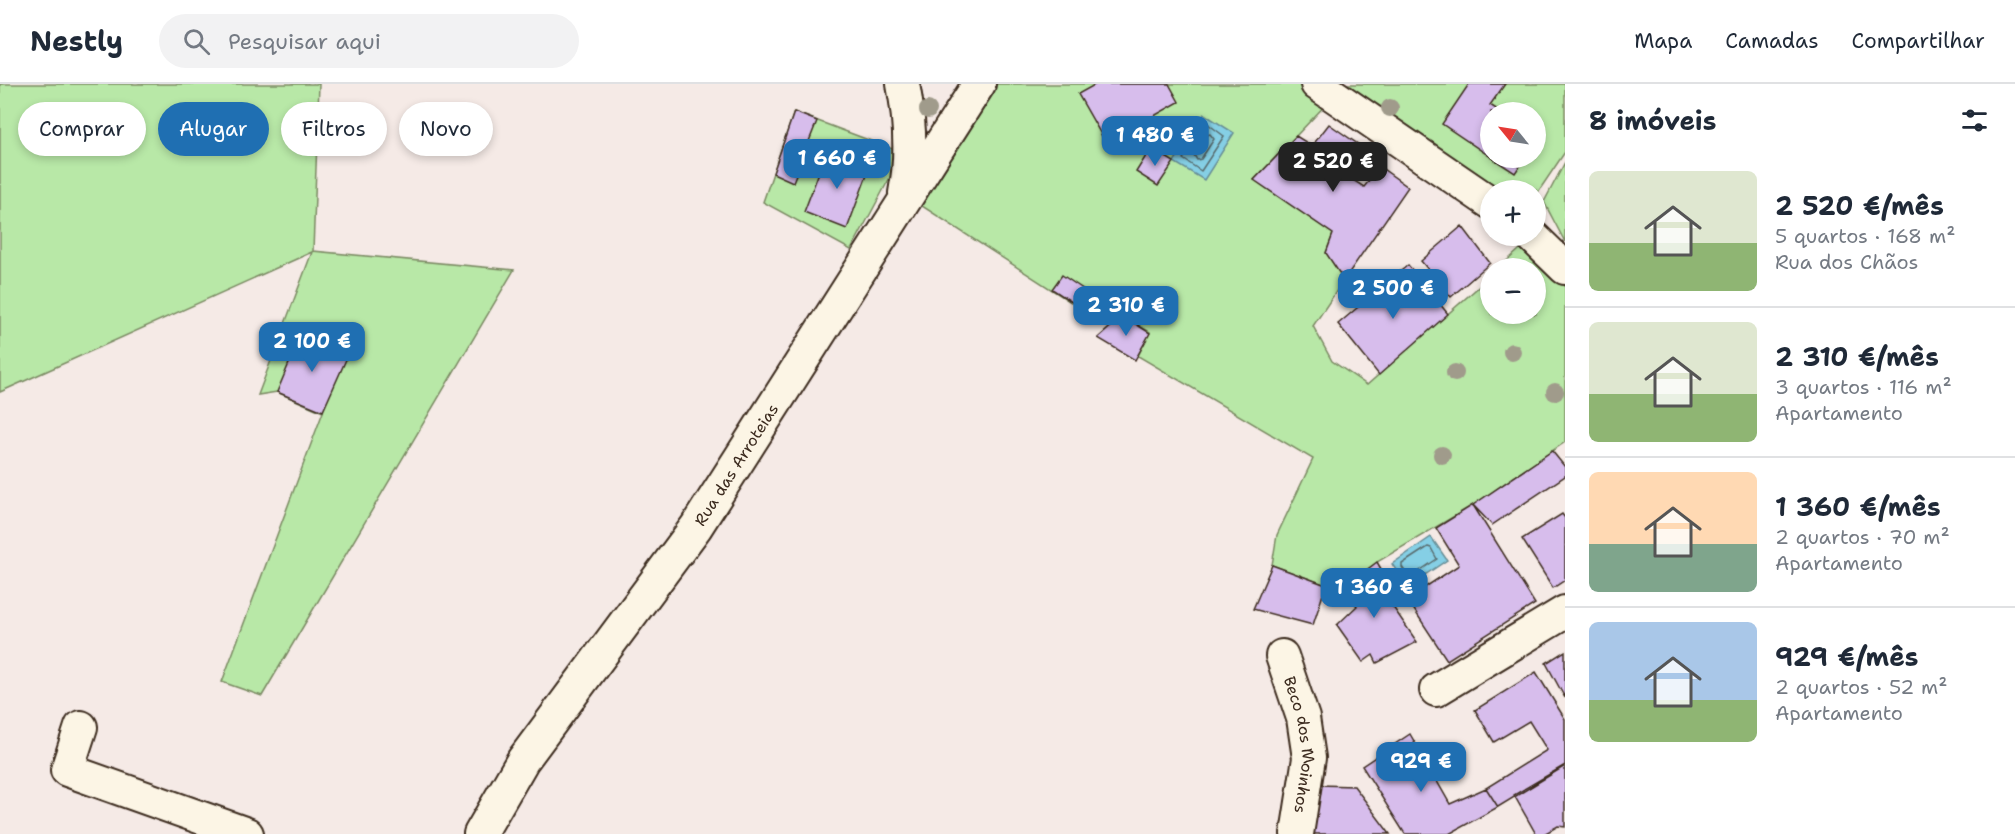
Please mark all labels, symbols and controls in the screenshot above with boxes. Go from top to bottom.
search box [159,14,579,68]
text: Nestly [30,22,123,60]
icon: search [180,25,213,58]
text: Pesquisar aqui [228,27,381,56]
text: Mapa [1634,27,1692,55]
text: Camadas [1725,27,1819,55]
text: Compartilhar [1852,27,1985,55]
chip: Comprar [18,102,146,156]
chip: Alugar [158,102,269,156]
chip: Filtros [281,102,387,156]
chip: Novo [399,102,493,156]
north arrow [1480,102,1546,168]
map controls [1480,102,1546,324]
text: 8 imóveis [1589,103,1716,138]
icon: filters [1958,104,1991,137]
pin: 1 480 € [1100,116,1210,167]
text: 1 480 € [1116,122,1194,148]
pin: 1 660 € [782,139,892,190]
pin: 2 520 € [1278,142,1388,193]
text: 1 660 € [798,145,876,171]
text: 2 520 € [1292,148,1374,174]
button: + [1480,180,1546,246]
text: 2 520 €/mês [1775,188,1944,223]
icon: home [1637,195,1709,267]
text: 5 quartos · 168 m² [1775,223,1955,249]
text: Rua dos Chãos [1775,249,1918,275]
button: − [1480,258,1546,324]
pin: 2 500 € [1338,269,1448,320]
text: 2 500 € [1352,275,1434,301]
pin: 2 310 € [1071,286,1181,337]
text: 2 310 € [1087,292,1165,318]
pin: 2 100 € [257,322,367,373]
text: 2 100 € [273,328,351,354]
text: 2 310 €/mês [1775,339,1939,374]
icon: home [1637,346,1709,418]
text: 3 quartos · 116 m² [1775,374,1952,400]
street label: Rua das Arroteias [690,400,783,530]
text: Apartamento [1775,400,1903,426]
text: 1 360 €/mês [1775,489,1941,524]
icon: home [1637,496,1709,568]
text: 2 quartos · 70 m² [1775,524,1950,550]
text: Apartamento [1775,550,1903,576]
pin: 1 360 € [1319,568,1429,619]
text: 1 360 € [1335,574,1413,600]
text: 929 €/mês [1775,639,1919,674]
icon: home [1637,646,1709,718]
street label: Beco dos Moinhos [1279,674,1320,815]
text: 2 quartos · 52 m² [1775,674,1947,700]
text: Apartamento [1775,700,1903,726]
pin: 929 € [1379,742,1463,793]
text: 929 € [1390,748,1452,774]

